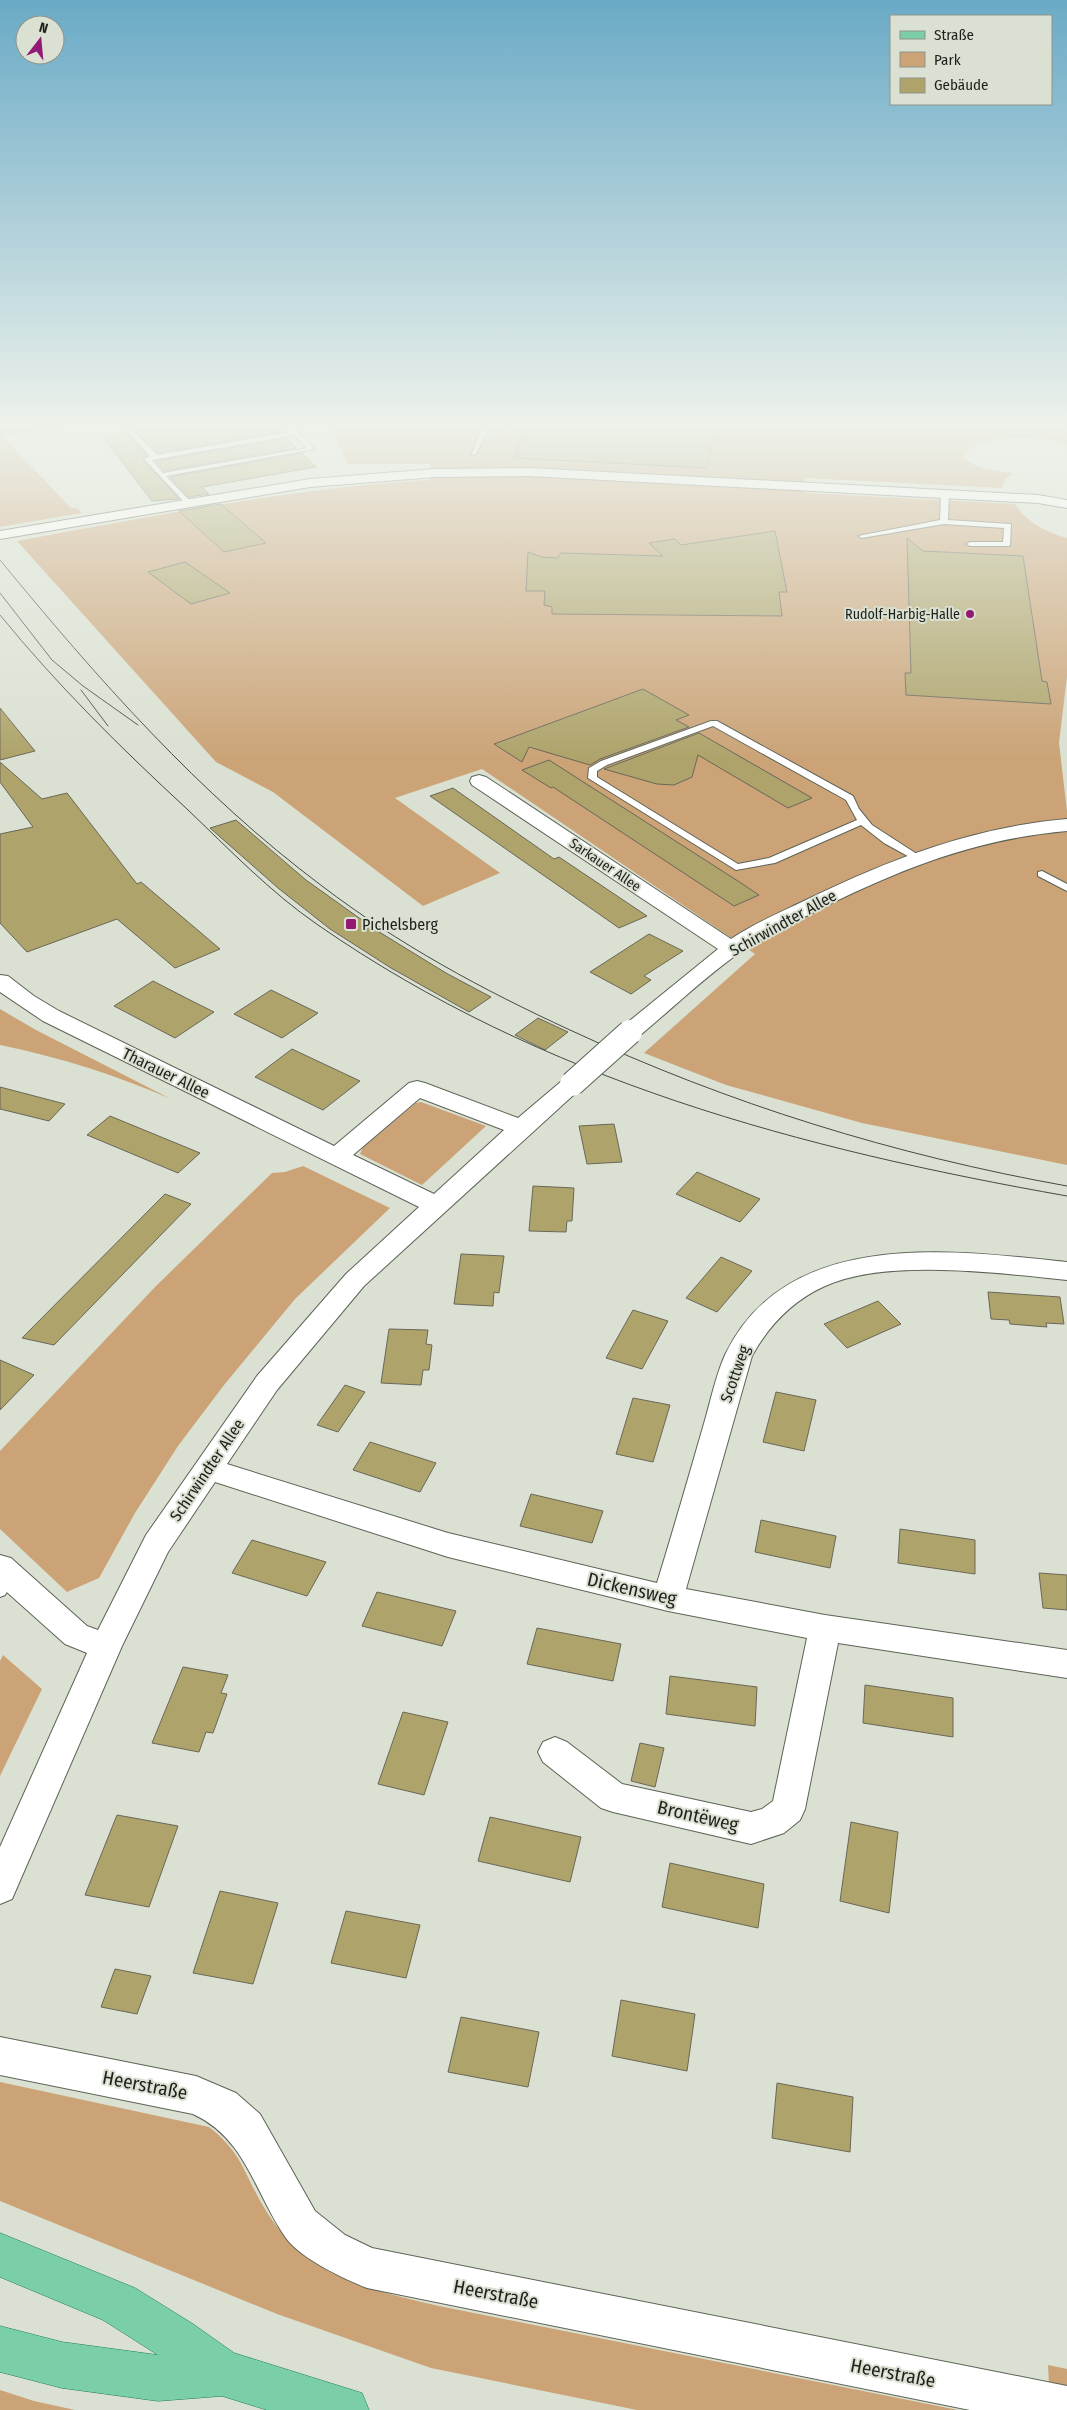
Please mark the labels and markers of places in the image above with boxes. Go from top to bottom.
place label: Rudolf-Harbig-Halle [845,606,960,623]
marker: Rudolf-Harbig-Halle [964,608,976,620]
place label: Pichelsberg [362,915,438,934]
marker: Pichelsberg [344,917,358,931]

